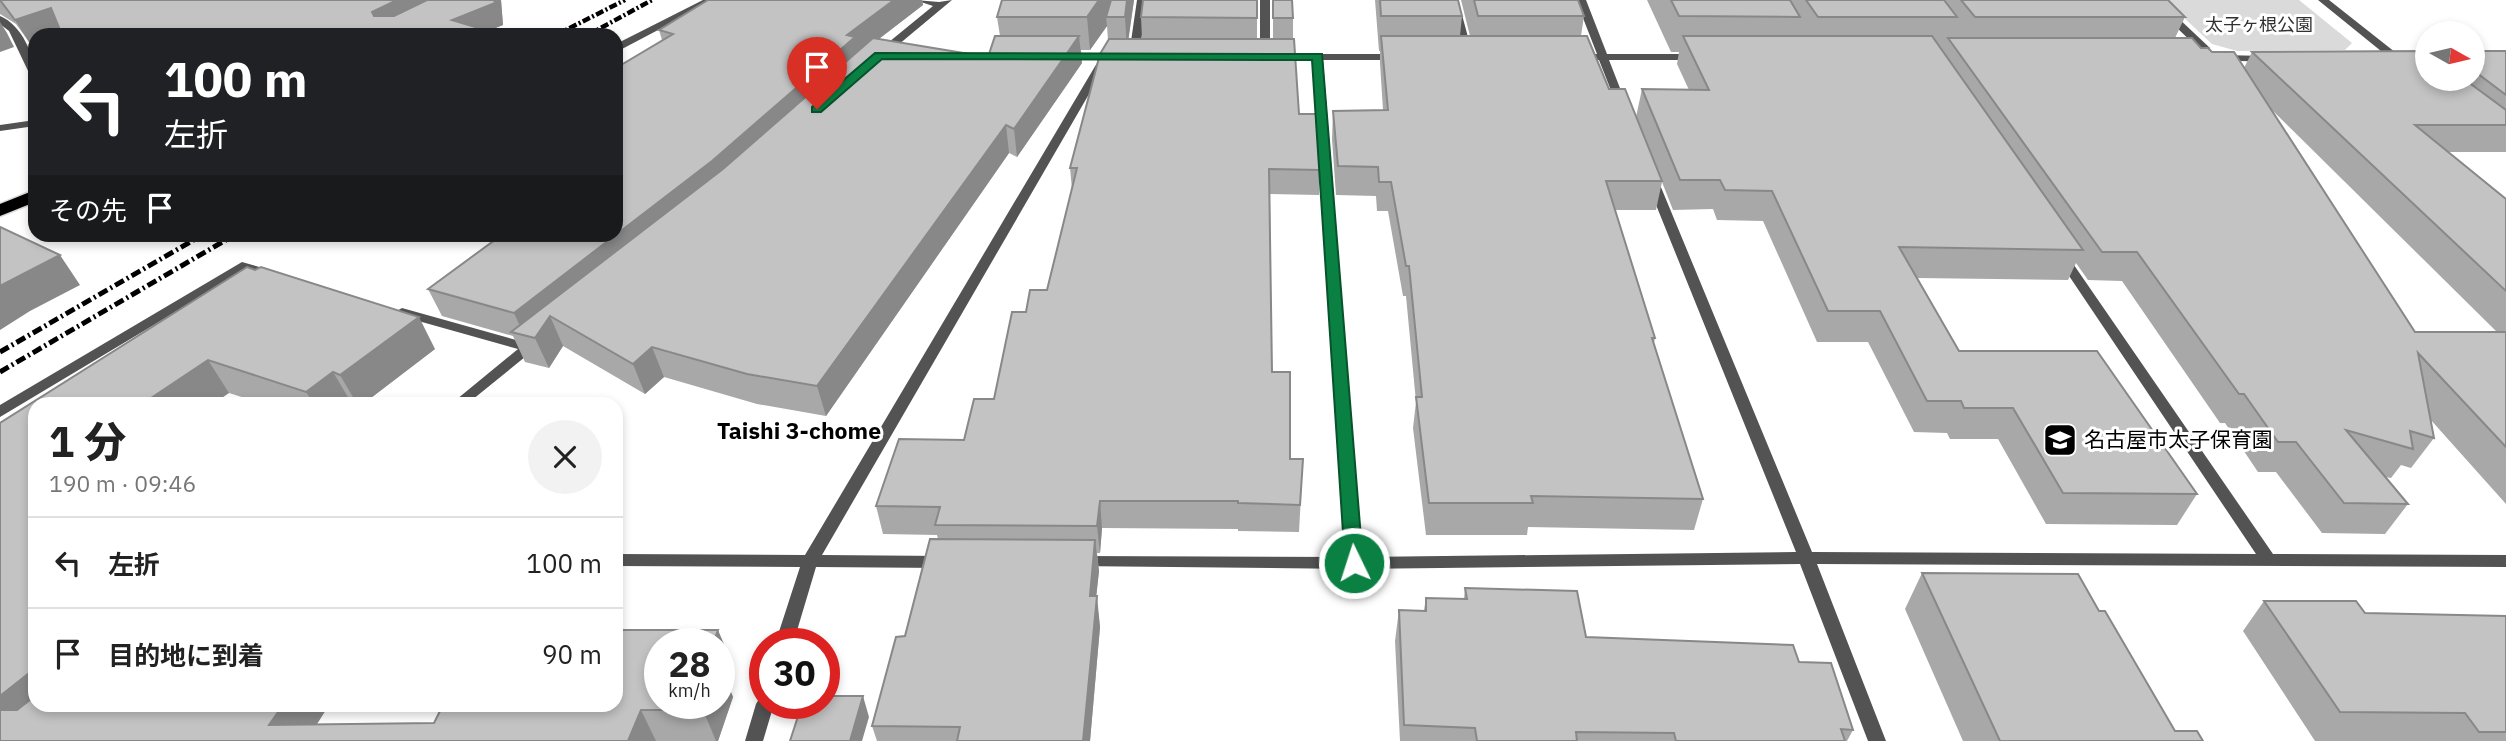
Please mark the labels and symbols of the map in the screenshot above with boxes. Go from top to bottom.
park label: 太子ヶ根公園 [2205,13,2313,36]
north arrow [2415,21,2485,91]
pin [787,37,847,109]
district label: Taishi 3-chome [717,415,881,445]
school or university icon: 名古屋市太子保育園 [2041,421,2079,459]
place label: 名古屋市太子保育園 [2084,425,2273,453]
position arrow [1317,526,1391,600]
speed limit sign: 30 [749,628,840,719]

